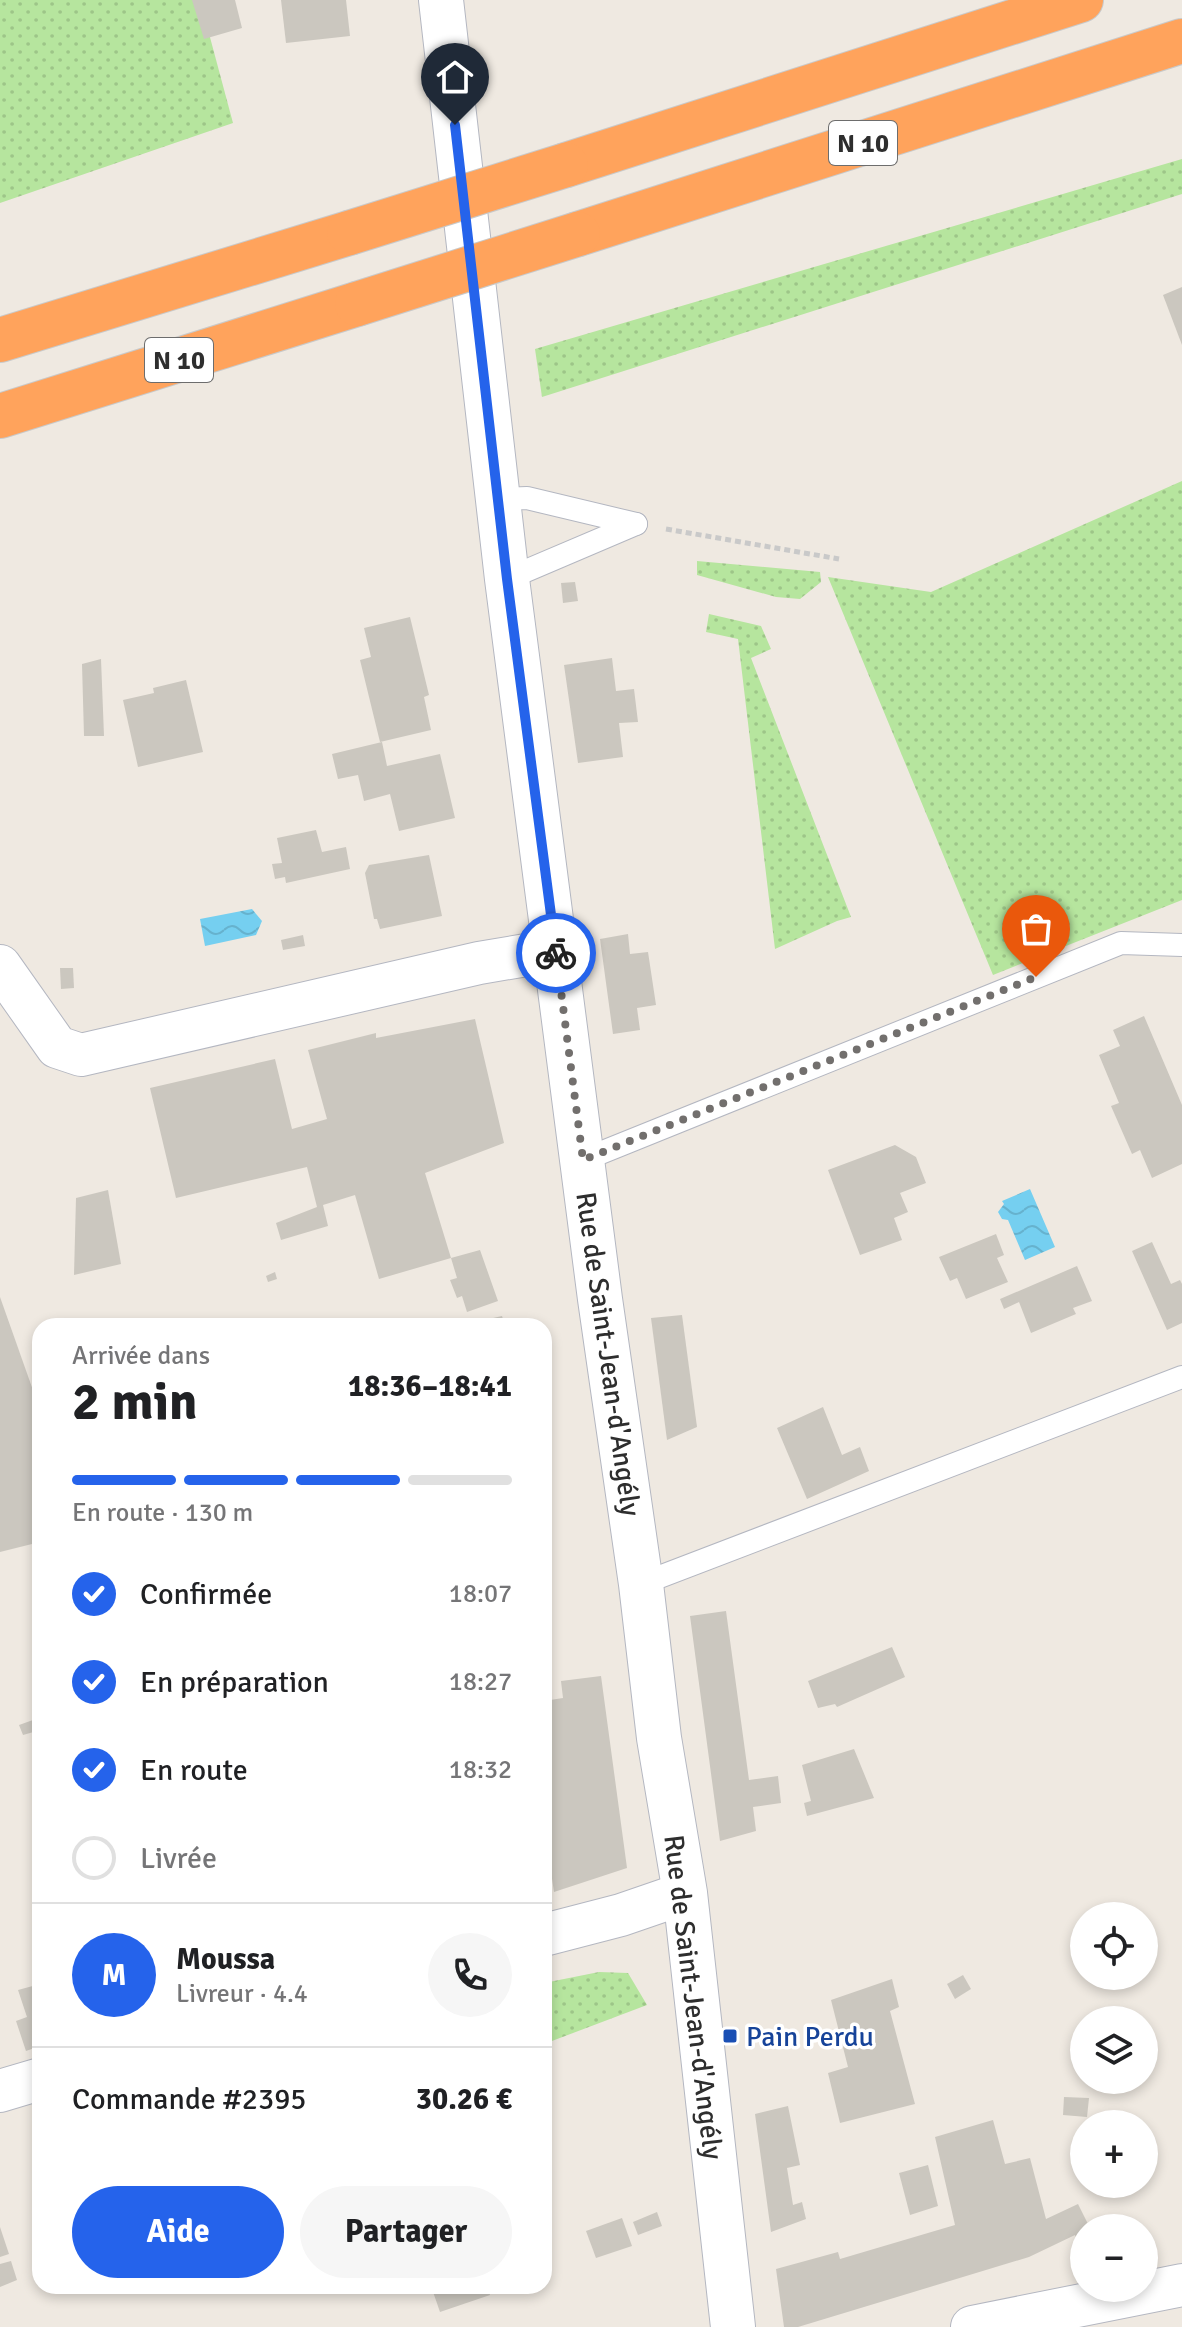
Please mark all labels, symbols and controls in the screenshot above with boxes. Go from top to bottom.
pin [421,43,489,125]
icon: home [433,55,477,99]
road number: N 10 [829,121,897,165]
road number: N 10 [145,338,213,382]
pin [1002,895,1070,977]
icon: bag [1014,907,1058,951]
courier [516,913,596,993]
icon: bike [534,931,578,975]
street label: Rue de Saint-Jean-d'Angély [568,1190,648,1518]
text: Arrivée dans [72,1340,210,1372]
text: 18:36–18:41 [348,1368,512,1405]
text: 2 min [72,1370,198,1434]
text: En route · 130 m [72,1497,253,1529]
icon: check [72,1572,116,1616]
text: Confirmée [140,1576,272,1613]
text: 18:07 [449,1578,512,1610]
icon: check [72,1660,116,1704]
text: En préparation [140,1664,329,1701]
text: 18:27 [449,1666,512,1698]
icon: check [72,1748,116,1792]
text: En route [140,1752,248,1789]
text: 18:32 [449,1754,512,1786]
street label: Rue de Saint-Jean-d'Angély [656,1833,730,2161]
text: Livrée [140,1840,217,1877]
map controls [1070,1902,1158,2302]
button: locate [1070,1902,1158,1990]
button: phone [428,1933,512,2017]
text: Moussa [176,1941,275,1978]
text: M [101,1957,127,1994]
text: Livreur · 4.4 [176,1978,308,2010]
button: layers [1070,2006,1158,2094]
place label: Pain Perdu [746,2020,874,2054]
marker: Pain Perdu [721,2027,739,2045]
text: Commande #2395 [72,2081,307,2118]
text: 30.26 € [416,2081,512,2118]
button: + [1070,2110,1158,2198]
button: Aide [72,2186,284,2278]
button: Partager [300,2186,512,2278]
button: − [1070,2214,1158,2302]

